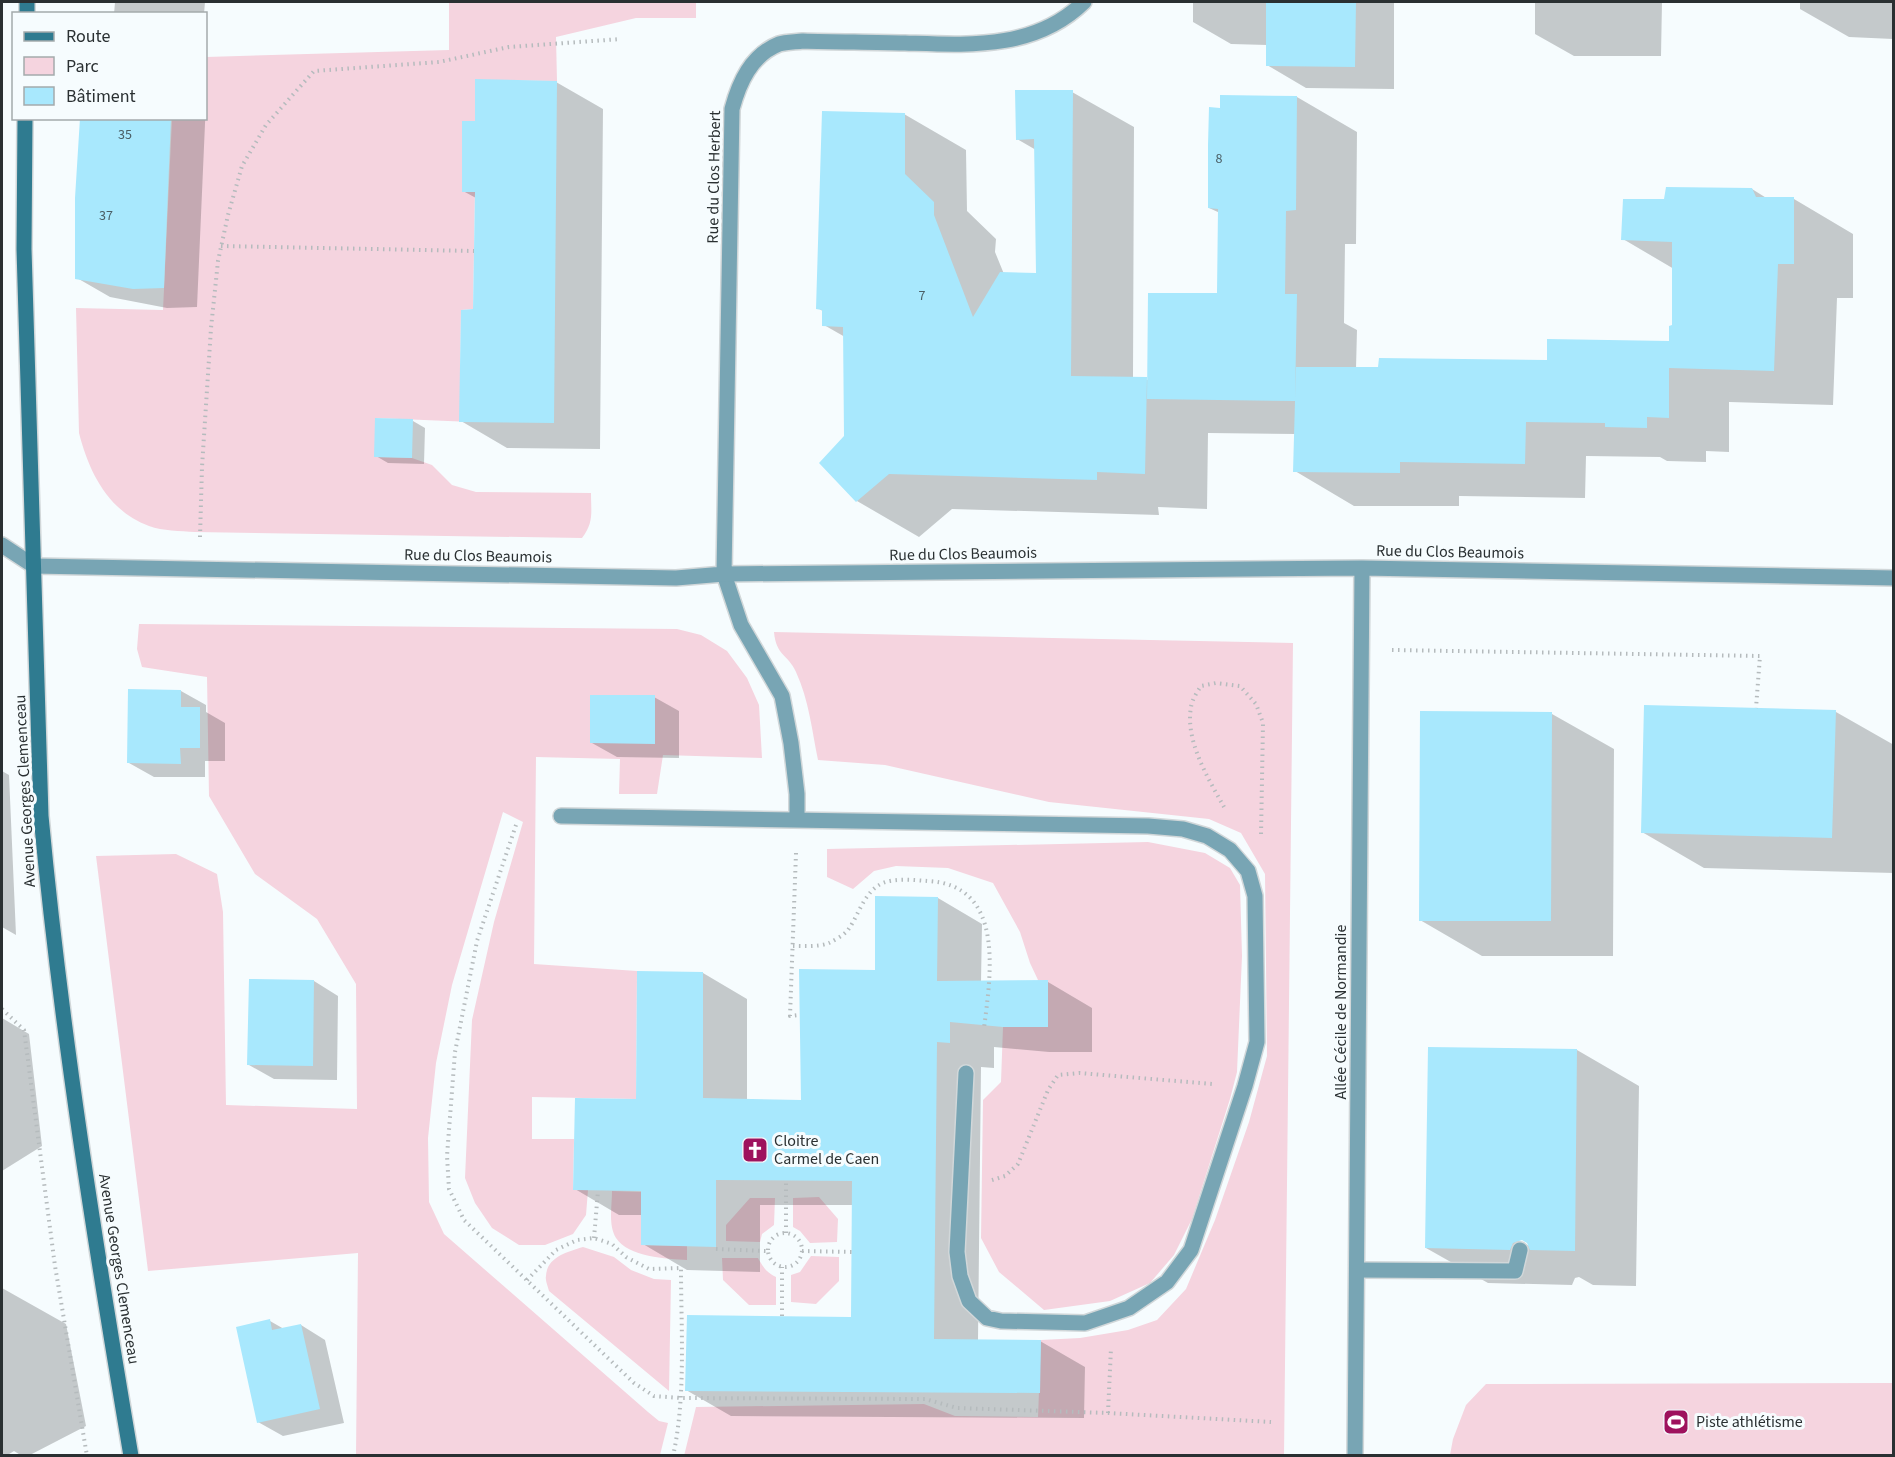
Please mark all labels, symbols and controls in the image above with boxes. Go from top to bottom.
legend [12,12,207,120]
text: Route [66,24,110,49]
text: Parc [66,54,99,79]
text: Bâtiment [66,84,136,109]
street label: Rue du Clos Herbert [702,110,726,244]
house number: 35 [118,125,132,145]
house number: 8 [1216,149,1223,169]
house number: 37 [99,206,113,226]
house number: 7 [919,286,926,306]
street label: Rue du Clos Beaumois [1376,540,1524,564]
street label: Rue du Clos Beaumois [889,542,1037,566]
street label: Rue du Clos Beaumois [404,544,552,568]
street label: Avenue Georges Clemenceau [9,694,41,888]
street label: Allée Cécile de Normandie [1330,925,1352,1099]
place label: Cloitre Carmel de Caen [774,1130,879,1170]
church icon: Cloitre Carmel de Caen [740,1135,770,1165]
street label: Avenue Georges Clemenceau [93,1172,145,1366]
sports icon: Piste athlétisme [1661,1407,1691,1437]
place label: Piste athlétisme [1696,1411,1803,1433]

